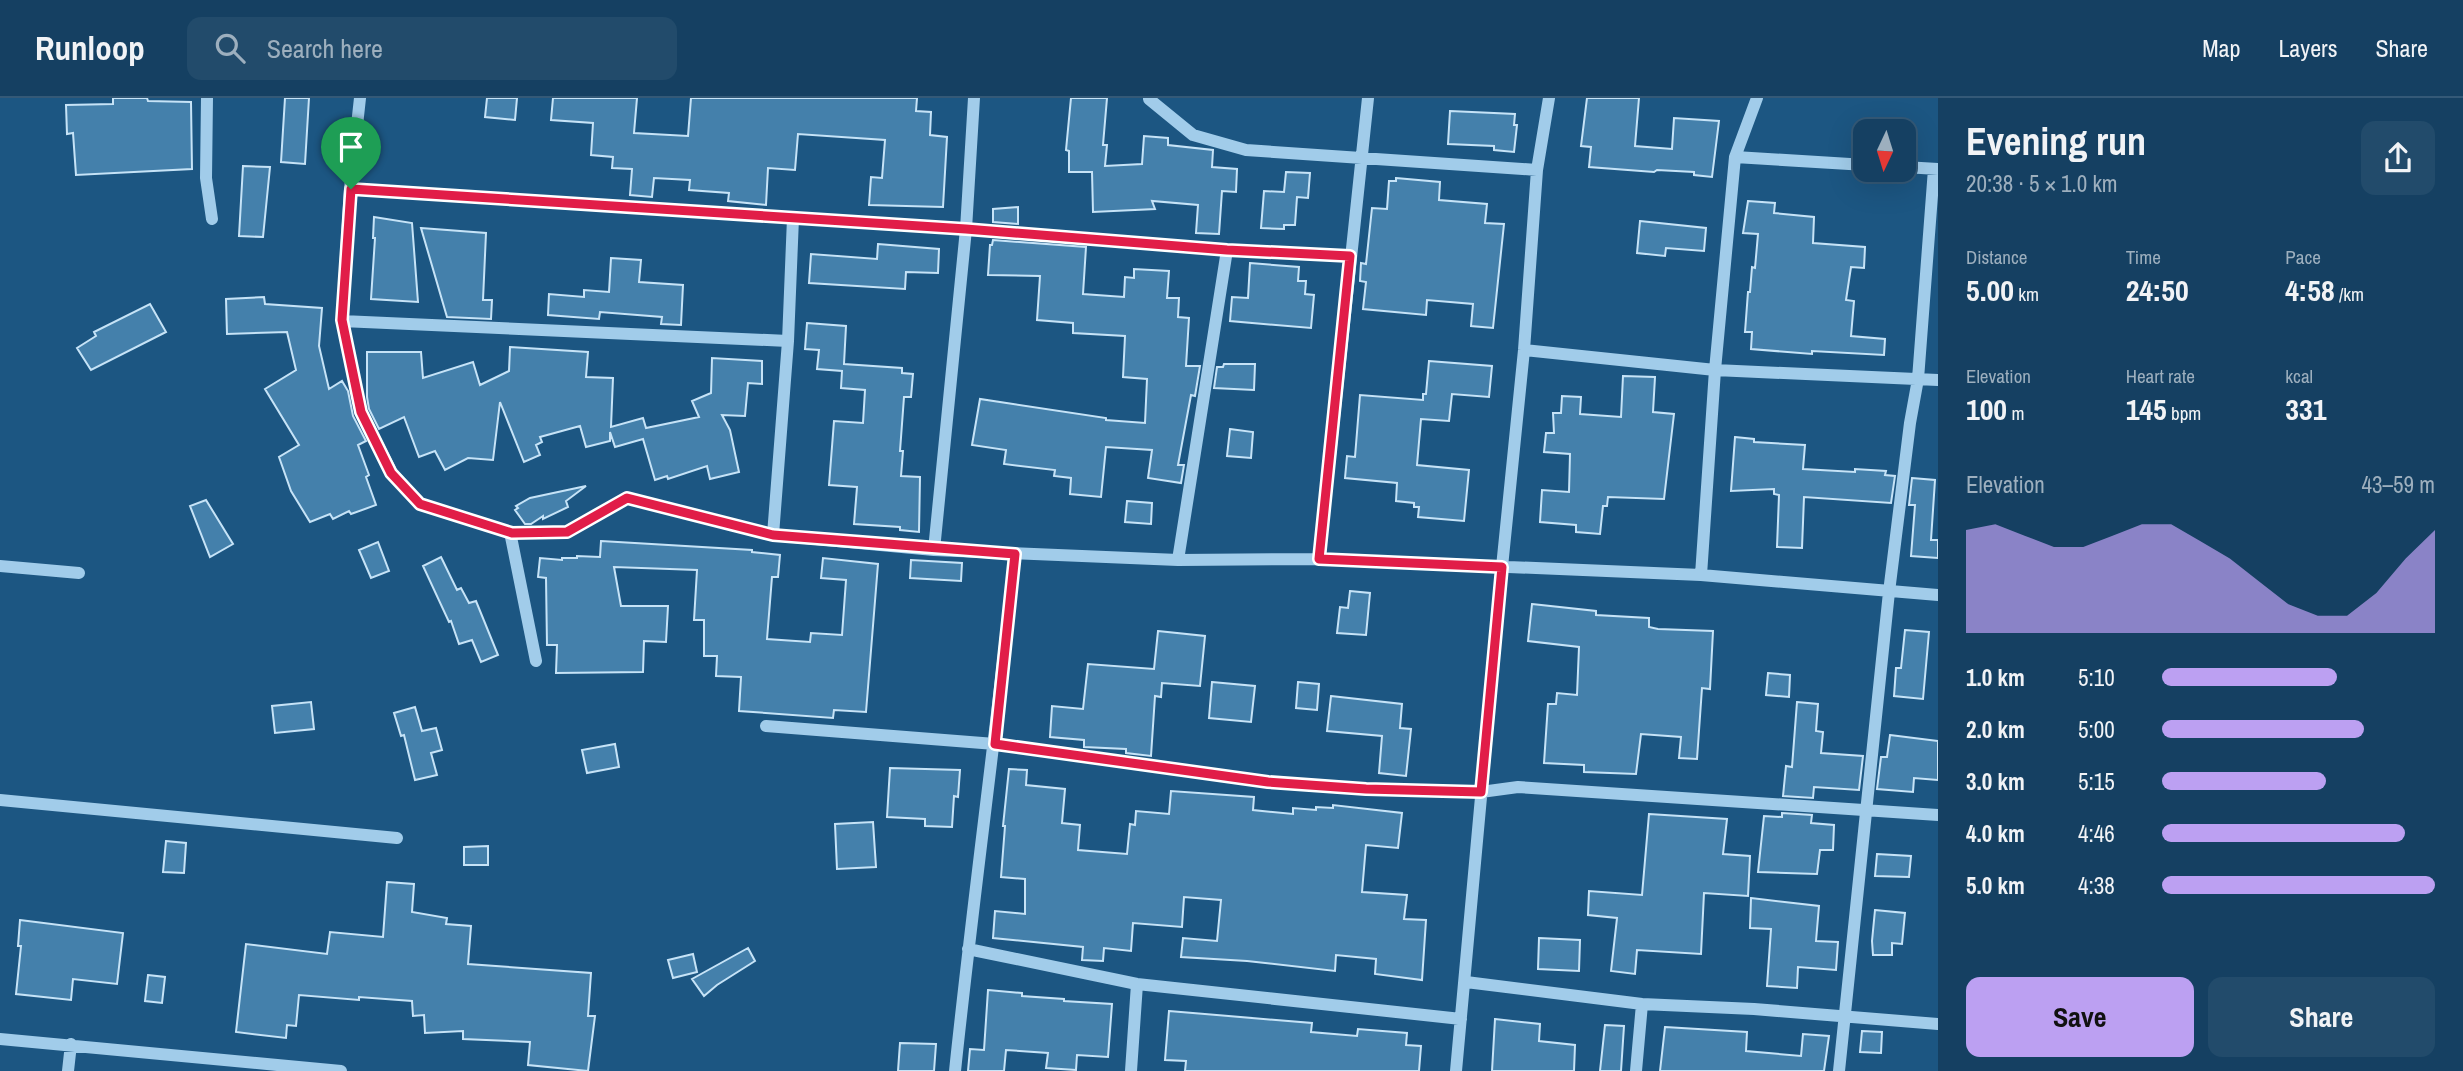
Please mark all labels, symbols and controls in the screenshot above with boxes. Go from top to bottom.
search box [187,17,677,80]
text: Runloop [35,26,145,70]
icon: search [211,29,249,67]
text: Search here [267,31,383,66]
text: Map [2202,32,2240,64]
text: Layers [2278,32,2337,64]
text: Share [2375,32,2428,64]
text: Evening run [1966,116,2146,167]
pin [321,117,381,189]
north arrow [1853,119,1916,182]
map controls [1853,119,1916,182]
button: share [2361,121,2435,195]
icon: arrive [332,128,370,166]
text: 20:38 · 5 × 1.0 km [1966,168,2118,199]
text: Distance [1966,244,2027,270]
text: Time [2126,244,2161,270]
text: Pace [2285,244,2321,270]
text: 5.00 [1966,270,2014,310]
text: 24:50 [2126,270,2189,310]
text: 4:58 [2285,270,2335,310]
text: km [2014,281,2039,307]
text: /km [2335,281,2364,307]
text: Elevation [1966,363,2031,389]
text: Heart rate [2126,363,2195,389]
text: kcal [2285,363,2313,389]
text: 100 [1966,389,2007,429]
text: 145 [2126,389,2167,429]
text: 331 [2285,389,2326,429]
text: m [2007,400,2024,426]
text: bpm [2167,400,2201,426]
text: Elevation [1966,469,2045,500]
text: 43–59 m [2362,469,2435,500]
text: 1.0 km [1966,662,2025,693]
text: 5:10 [2078,662,2115,693]
text: 2.0 km [1966,714,2025,745]
text: 5:00 [2078,714,2115,745]
text: 3.0 km [1966,766,2025,797]
text: 5:15 [2078,766,2115,797]
text: 4.0 km [1966,818,2025,849]
text: 4:46 [2078,818,2115,849]
text: 5.0 km [1966,870,2025,901]
text: 4:38 [2078,870,2115,901]
button: Save [1966,977,2194,1057]
button: Share [2208,977,2435,1057]

